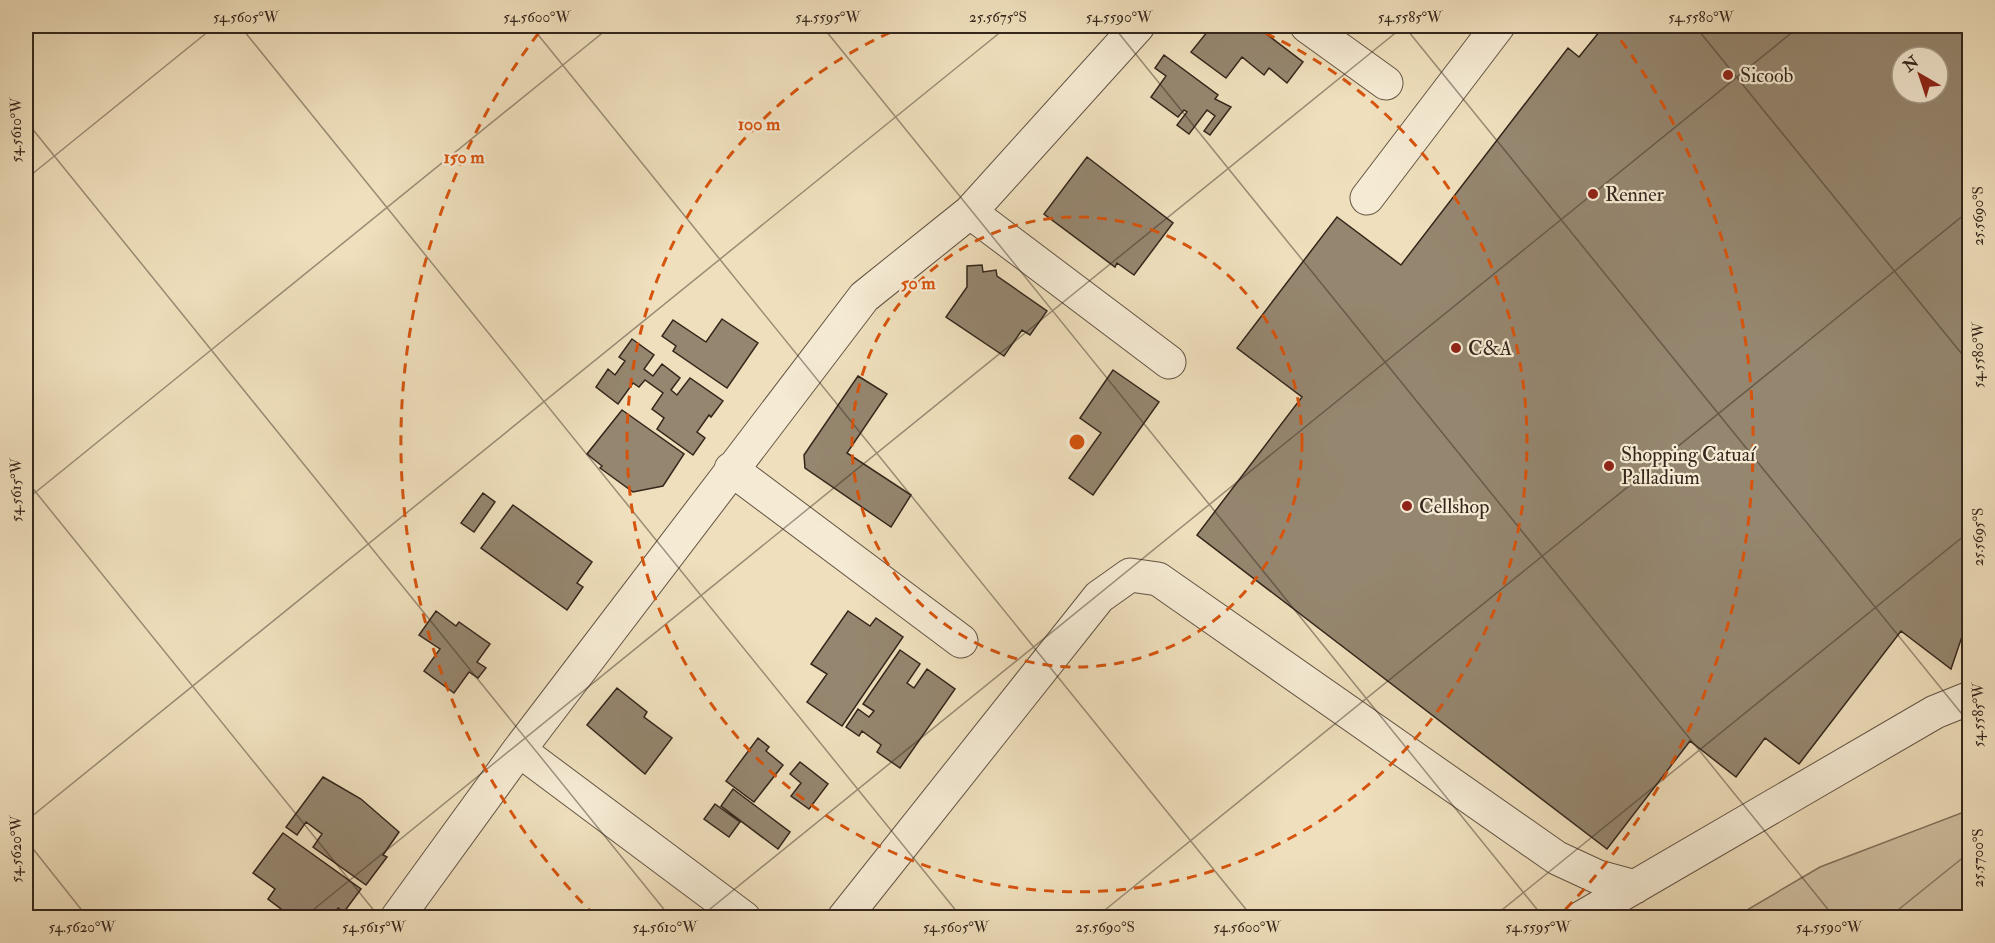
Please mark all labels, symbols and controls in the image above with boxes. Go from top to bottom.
text: 54.5605°W [213,8,280,27]
text: 54.5600°W [503,8,571,27]
text: 54.5595°W [795,8,861,27]
text: 25.5675°S [969,8,1027,27]
text: 54.5590°W [1086,8,1153,27]
text: 54.5585°W [1378,8,1443,27]
text: 54.5580°W [1668,8,1735,27]
north arrow [1890,45,1950,105]
text: N [1899,51,1924,77]
place label: Sicoob [1740,63,1794,88]
marker: Sicoob [1721,68,1735,82]
text: 54.5610°W [7,97,26,162]
text: 100 m [738,113,781,136]
text: 150 m [443,146,486,169]
place label: Renner [1605,182,1665,207]
text: 25.5690°S [1969,186,1988,246]
marker: Renner [1586,187,1600,201]
text: 50 m [901,272,936,295]
text: 54.5580°W [1969,321,1988,388]
place label: C&A [1468,336,1512,361]
marker: C&A [1449,341,1463,355]
centre of rings [1067,432,1087,452]
place label: Shopping Catuaí Palladium [1621,442,1757,490]
text: 54.5615°W [7,457,26,522]
marker: Shopping Catuaí Palladium [1602,459,1616,473]
place label: Cellshop [1419,494,1489,520]
marker: Cellshop [1400,499,1414,513]
text: 25.5695°S [1969,508,1988,566]
text: 54.5585°W [1969,682,1988,747]
text: 54.5620°W [7,815,26,883]
text: 25.5700°S [1969,828,1988,888]
text: 54.5620°W [48,918,116,937]
text: 54.5615°W [342,918,407,937]
text: 54.5610°W [633,918,698,937]
text: 54.5605°W [923,918,990,937]
text: 25.5690°S [1075,918,1135,937]
text: 54.5600°W [1213,918,1281,937]
text: 54.5595°W [1505,918,1571,937]
text: 54.5590°W [1796,918,1863,937]

